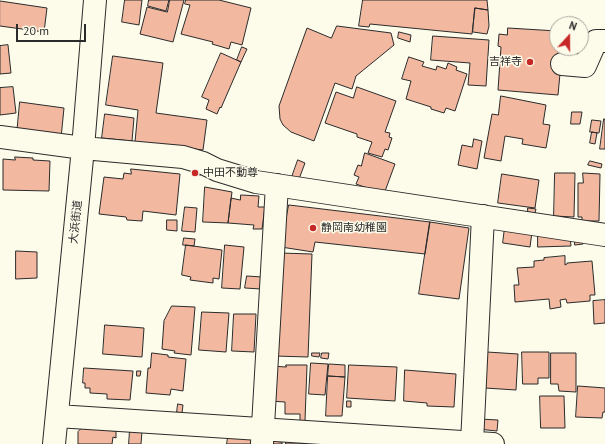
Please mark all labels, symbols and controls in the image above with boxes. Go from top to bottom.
scale bar [18,16,88,42]
north arrow [549,16,589,56]
text: N [567,18,579,34]
text: 20 m [23,23,49,38]
place label: 吉祥寺 [489,55,522,69]
marker: 吉祥寺 [525,57,535,67]
place label: 中田不動尊 [203,166,258,180]
marker: 中田不動尊 [190,168,200,178]
street label: 大浜街道 [67,199,85,245]
place label: 静岡南幼稚園 [321,221,387,235]
marker: 静岡南幼稚園 [308,223,318,233]

